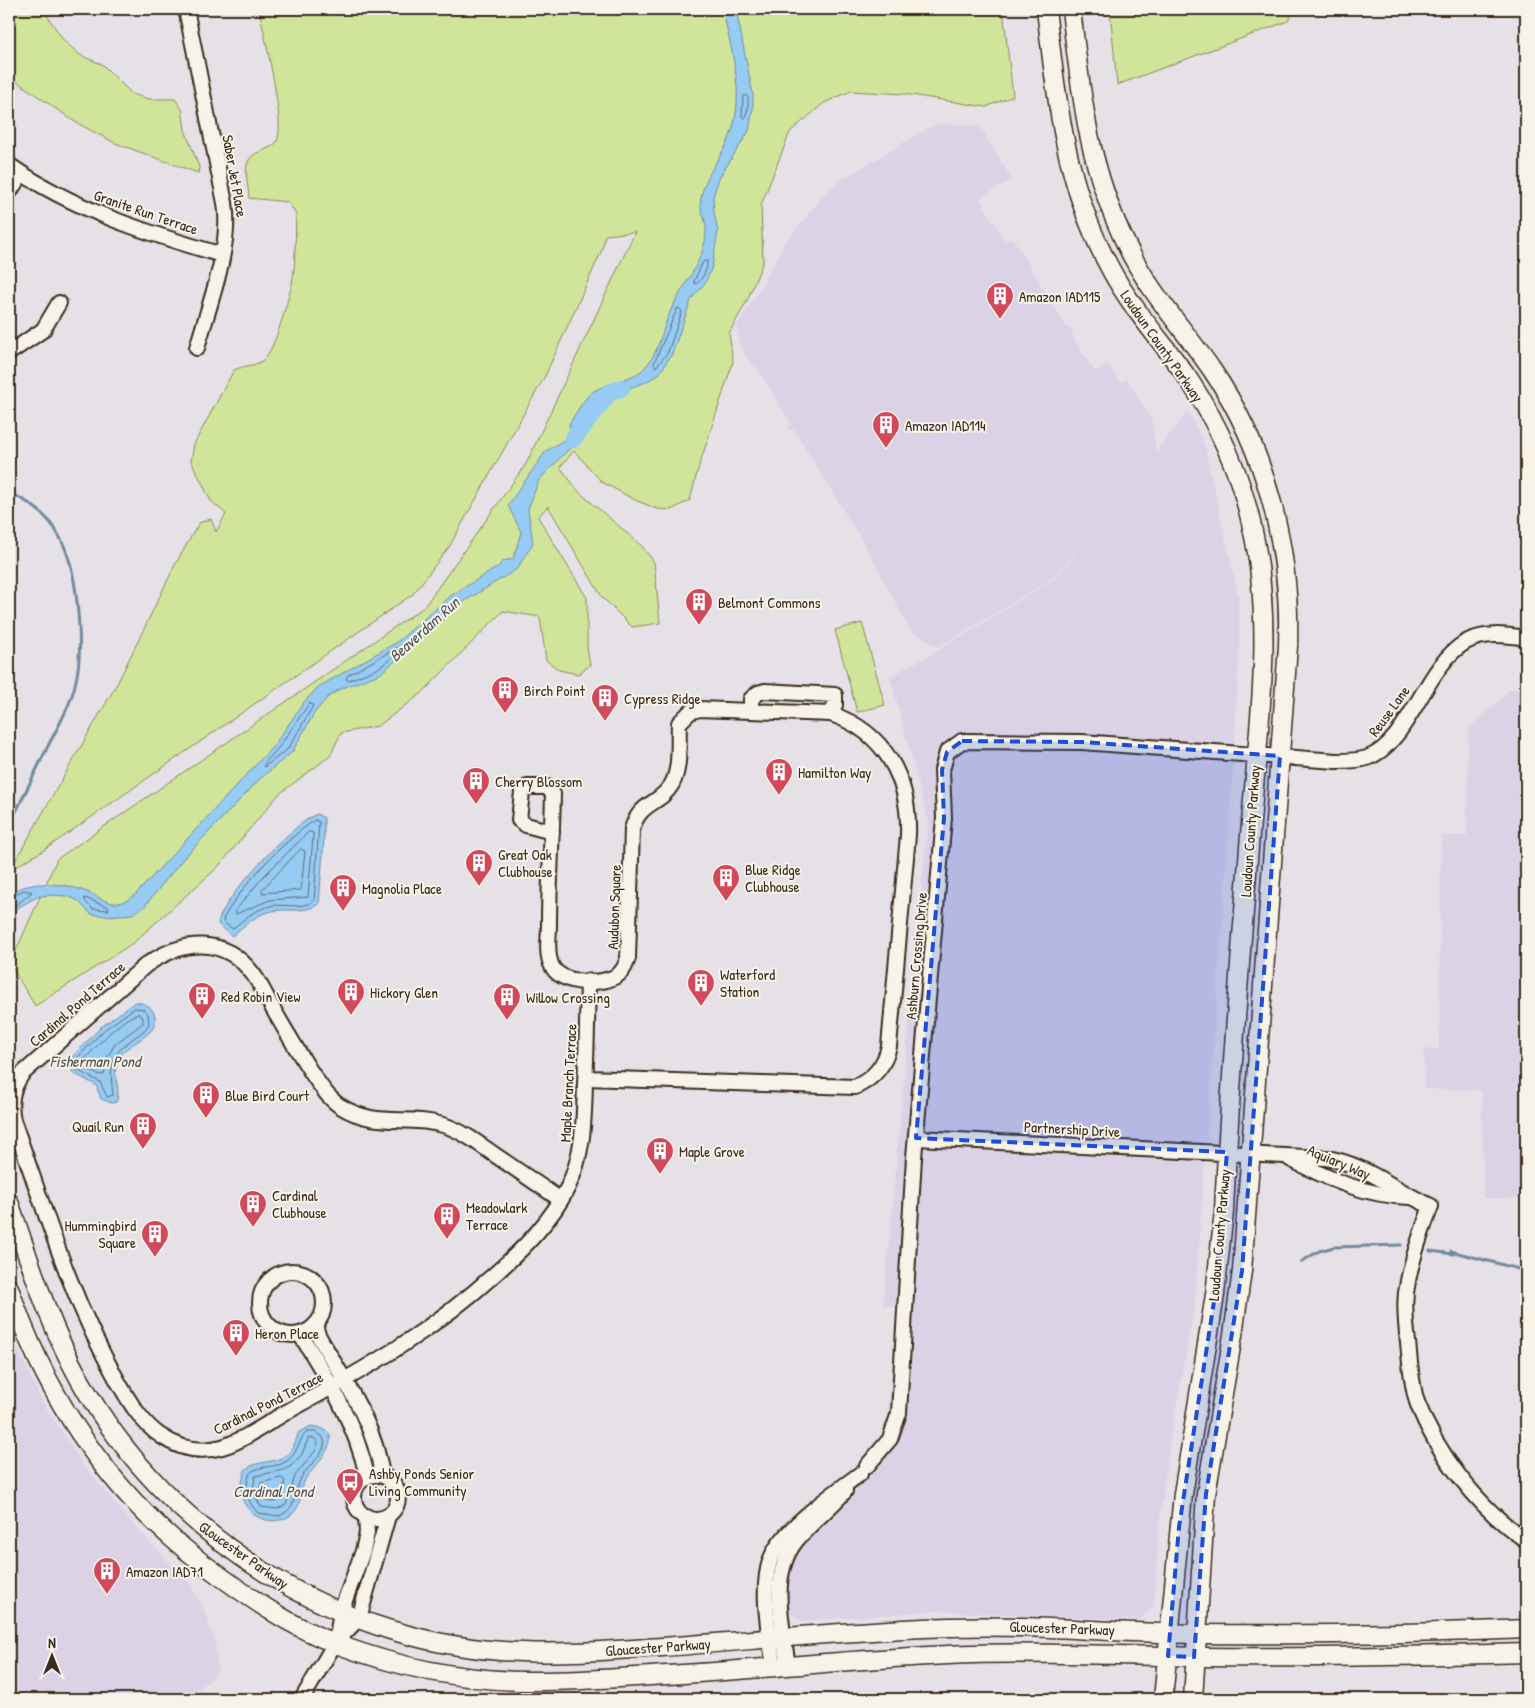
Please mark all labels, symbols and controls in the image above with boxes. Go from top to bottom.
street label: Saber Jet Place [217,133,253,219]
street label: Granite Run Terrace [91,184,201,240]
building icon: Amazon IAD115 [985,281,1015,320]
place label: Amazon IAD115 [1019,286,1101,307]
street label: Loudoun County Parkway [1116,286,1208,406]
building icon: Amazon IAD114 [871,410,901,449]
place label: Amazon IAD114 [905,415,986,436]
building icon: Belmont Commons [684,587,714,626]
water label: Beaverdam Run [384,590,465,667]
place label: Belmont Commons [718,592,821,613]
building icon: Birch Point [490,675,520,714]
place label: Birch Point [524,680,586,701]
street label: Reuse Lane [1363,681,1415,741]
building icon: Cypress Ridge [590,683,620,722]
place label: Cypress Ridge [624,688,700,709]
building icon: Hamilton Way [764,757,794,796]
place label: Hamilton Way [798,762,871,783]
street label: Loudoun County Parkway [1235,764,1265,898]
building icon: Cherry Blossom [461,766,491,805]
place label: Cherry Blossom [495,771,582,792]
place label: Great Oak Clubhouse [498,844,553,882]
building icon: Great Oak Clubhouse [464,848,494,887]
place label: Blue Ridge Clubhouse [745,859,801,897]
building icon: Blue Ridge Clubhouse [711,863,741,902]
street label: Audubon Square [602,864,626,950]
building icon: Magnolia Place [328,873,358,912]
place label: Magnolia Place [362,878,442,899]
street label: Ashburn Crossing Drive [900,891,932,1021]
street label: Cardinal Pond Terrace [25,956,129,1052]
place label: Waterford Station [720,964,775,1002]
building icon: Waterford Station [686,968,716,1007]
building icon: Hickory Glen [336,977,366,1016]
building icon: Red Robin View [187,981,217,1020]
place label: Hickory Glen [370,982,438,1003]
building icon: Willow Crossing [492,982,522,1021]
place label: Red Robin View [221,986,300,1007]
place label: Willow Crossing [526,987,610,1008]
street label: Maple Branch Terrace [554,1023,582,1143]
water label: Fisherman Pond [50,1050,143,1072]
building icon: Blue Bird Court [191,1080,221,1119]
place label: Blue Bird Court [225,1085,310,1106]
building icon: Quail Run [128,1111,158,1150]
place label: Quail Run [72,1116,124,1137]
street label: Partnership Drive [1023,1116,1121,1142]
building icon: Maple Grove [645,1136,675,1175]
street label: Aquiary Way [1304,1139,1374,1185]
place label: Maple Grove [679,1141,745,1162]
street label: Loudoun County Parkway [1203,1168,1235,1302]
place label: Cardinal Clubhouse [272,1185,327,1223]
building icon: Cardinal Clubhouse [238,1189,268,1228]
place label: Meadowlark Terrace [466,1197,528,1235]
building icon: Meadowlark Terrace [432,1201,462,1240]
place label: Hummingbird Square [65,1215,136,1253]
building icon: Hummingbird Square [140,1219,170,1258]
building icon: Heron Place [221,1318,251,1357]
place label: Heron Place [255,1323,319,1344]
street label: Cardinal Pond Terrace [209,1366,327,1440]
place label: Ashby Ponds Senior Living Community [369,1463,475,1501]
bus stop icon: Ashby Ponds Senior Living Community [335,1467,365,1506]
water label: Cardinal Pond [233,1480,316,1502]
street label: Gloucester Parkway [195,1516,293,1594]
building icon: Amazon IAD71 [92,1556,122,1595]
place label: Amazon IAD71 [126,1561,203,1582]
street label: Gloucester Parkway [1009,1616,1115,1640]
north arrow [28,1630,78,1680]
text: N [48,1633,56,1652]
street label: Gloucester Parkway [605,1633,711,1661]

